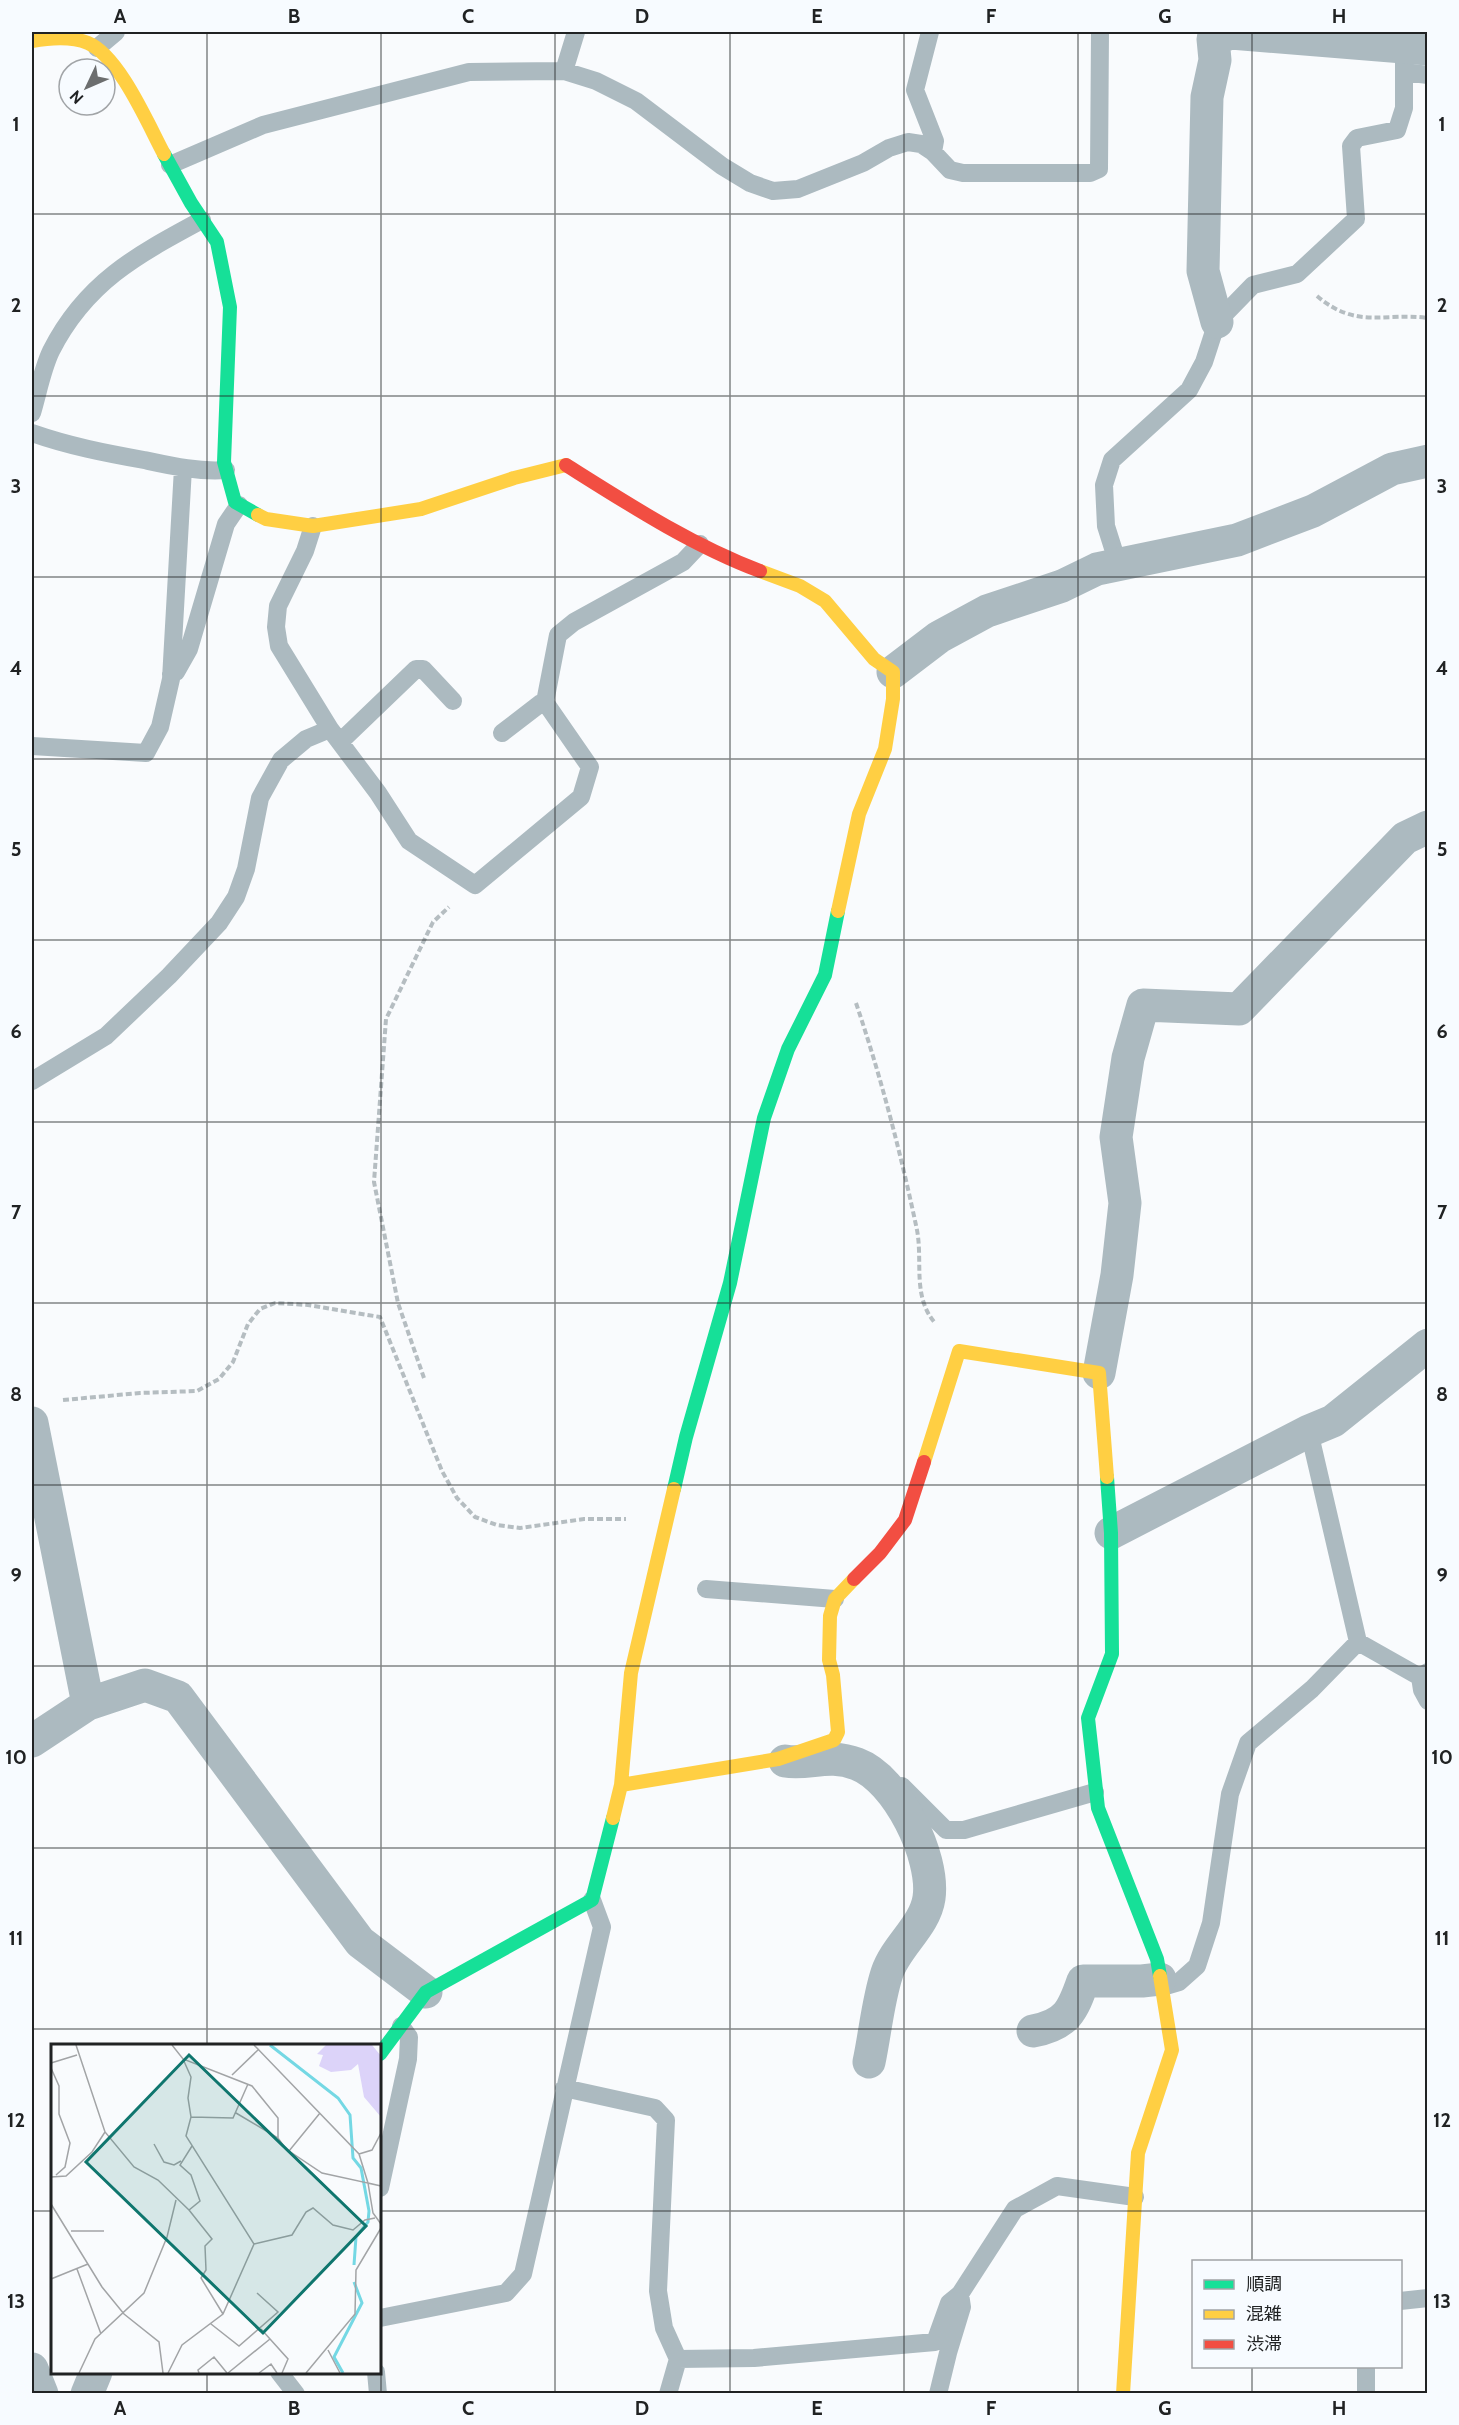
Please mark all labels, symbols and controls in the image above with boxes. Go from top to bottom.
text: A [114,4,127,28]
text: B [288,4,300,28]
text: C [462,4,474,28]
text: D [635,4,649,28]
text: E [811,4,823,28]
text: F [986,4,997,28]
text: G [1158,4,1172,28]
text: H [1332,4,1346,28]
north arrow [57,57,117,117]
text: N [66,86,87,108]
text: 1 [12,112,20,136]
text: 1 [1438,112,1446,136]
text: 2 [11,293,21,317]
text: 2 [1437,293,1447,317]
text: 3 [11,474,21,498]
text: 3 [1437,474,1447,498]
text: 4 [10,656,22,680]
text: 4 [1436,656,1448,680]
text: 5 [11,837,21,861]
text: 5 [1437,837,1447,861]
text: 6 [10,1019,22,1043]
text: 6 [1436,1019,1448,1043]
text: 7 [11,1200,22,1224]
text: 7 [1437,1200,1448,1224]
text: 8 [10,1382,22,1406]
text: 8 [1436,1382,1448,1406]
text: 9 [10,1563,22,1587]
text: 9 [1436,1563,1448,1587]
text: 10 [5,1745,27,1769]
text: 10 [1431,1745,1453,1769]
text: 11 [9,1926,23,1950]
text: 11 [1435,1926,1449,1950]
inset map [51,2044,381,2374]
text: 12 [7,2108,25,2132]
text: 12 [1433,2108,1451,2132]
legend [1192,2260,1402,2368]
text: 順調 [1246,2273,1282,2295]
text: 13 [7,2289,25,2313]
text: 13 [1433,2289,1451,2313]
text: 混雑 [1246,2303,1282,2325]
text: 渋滞 [1246,2333,1282,2355]
text: A [114,2396,127,2420]
text: B [288,2396,300,2420]
text: C [462,2396,474,2420]
text: D [635,2396,649,2420]
text: E [811,2396,823,2420]
text: F [986,2396,997,2420]
text: G [1158,2396,1172,2420]
text: H [1332,2396,1346,2420]

